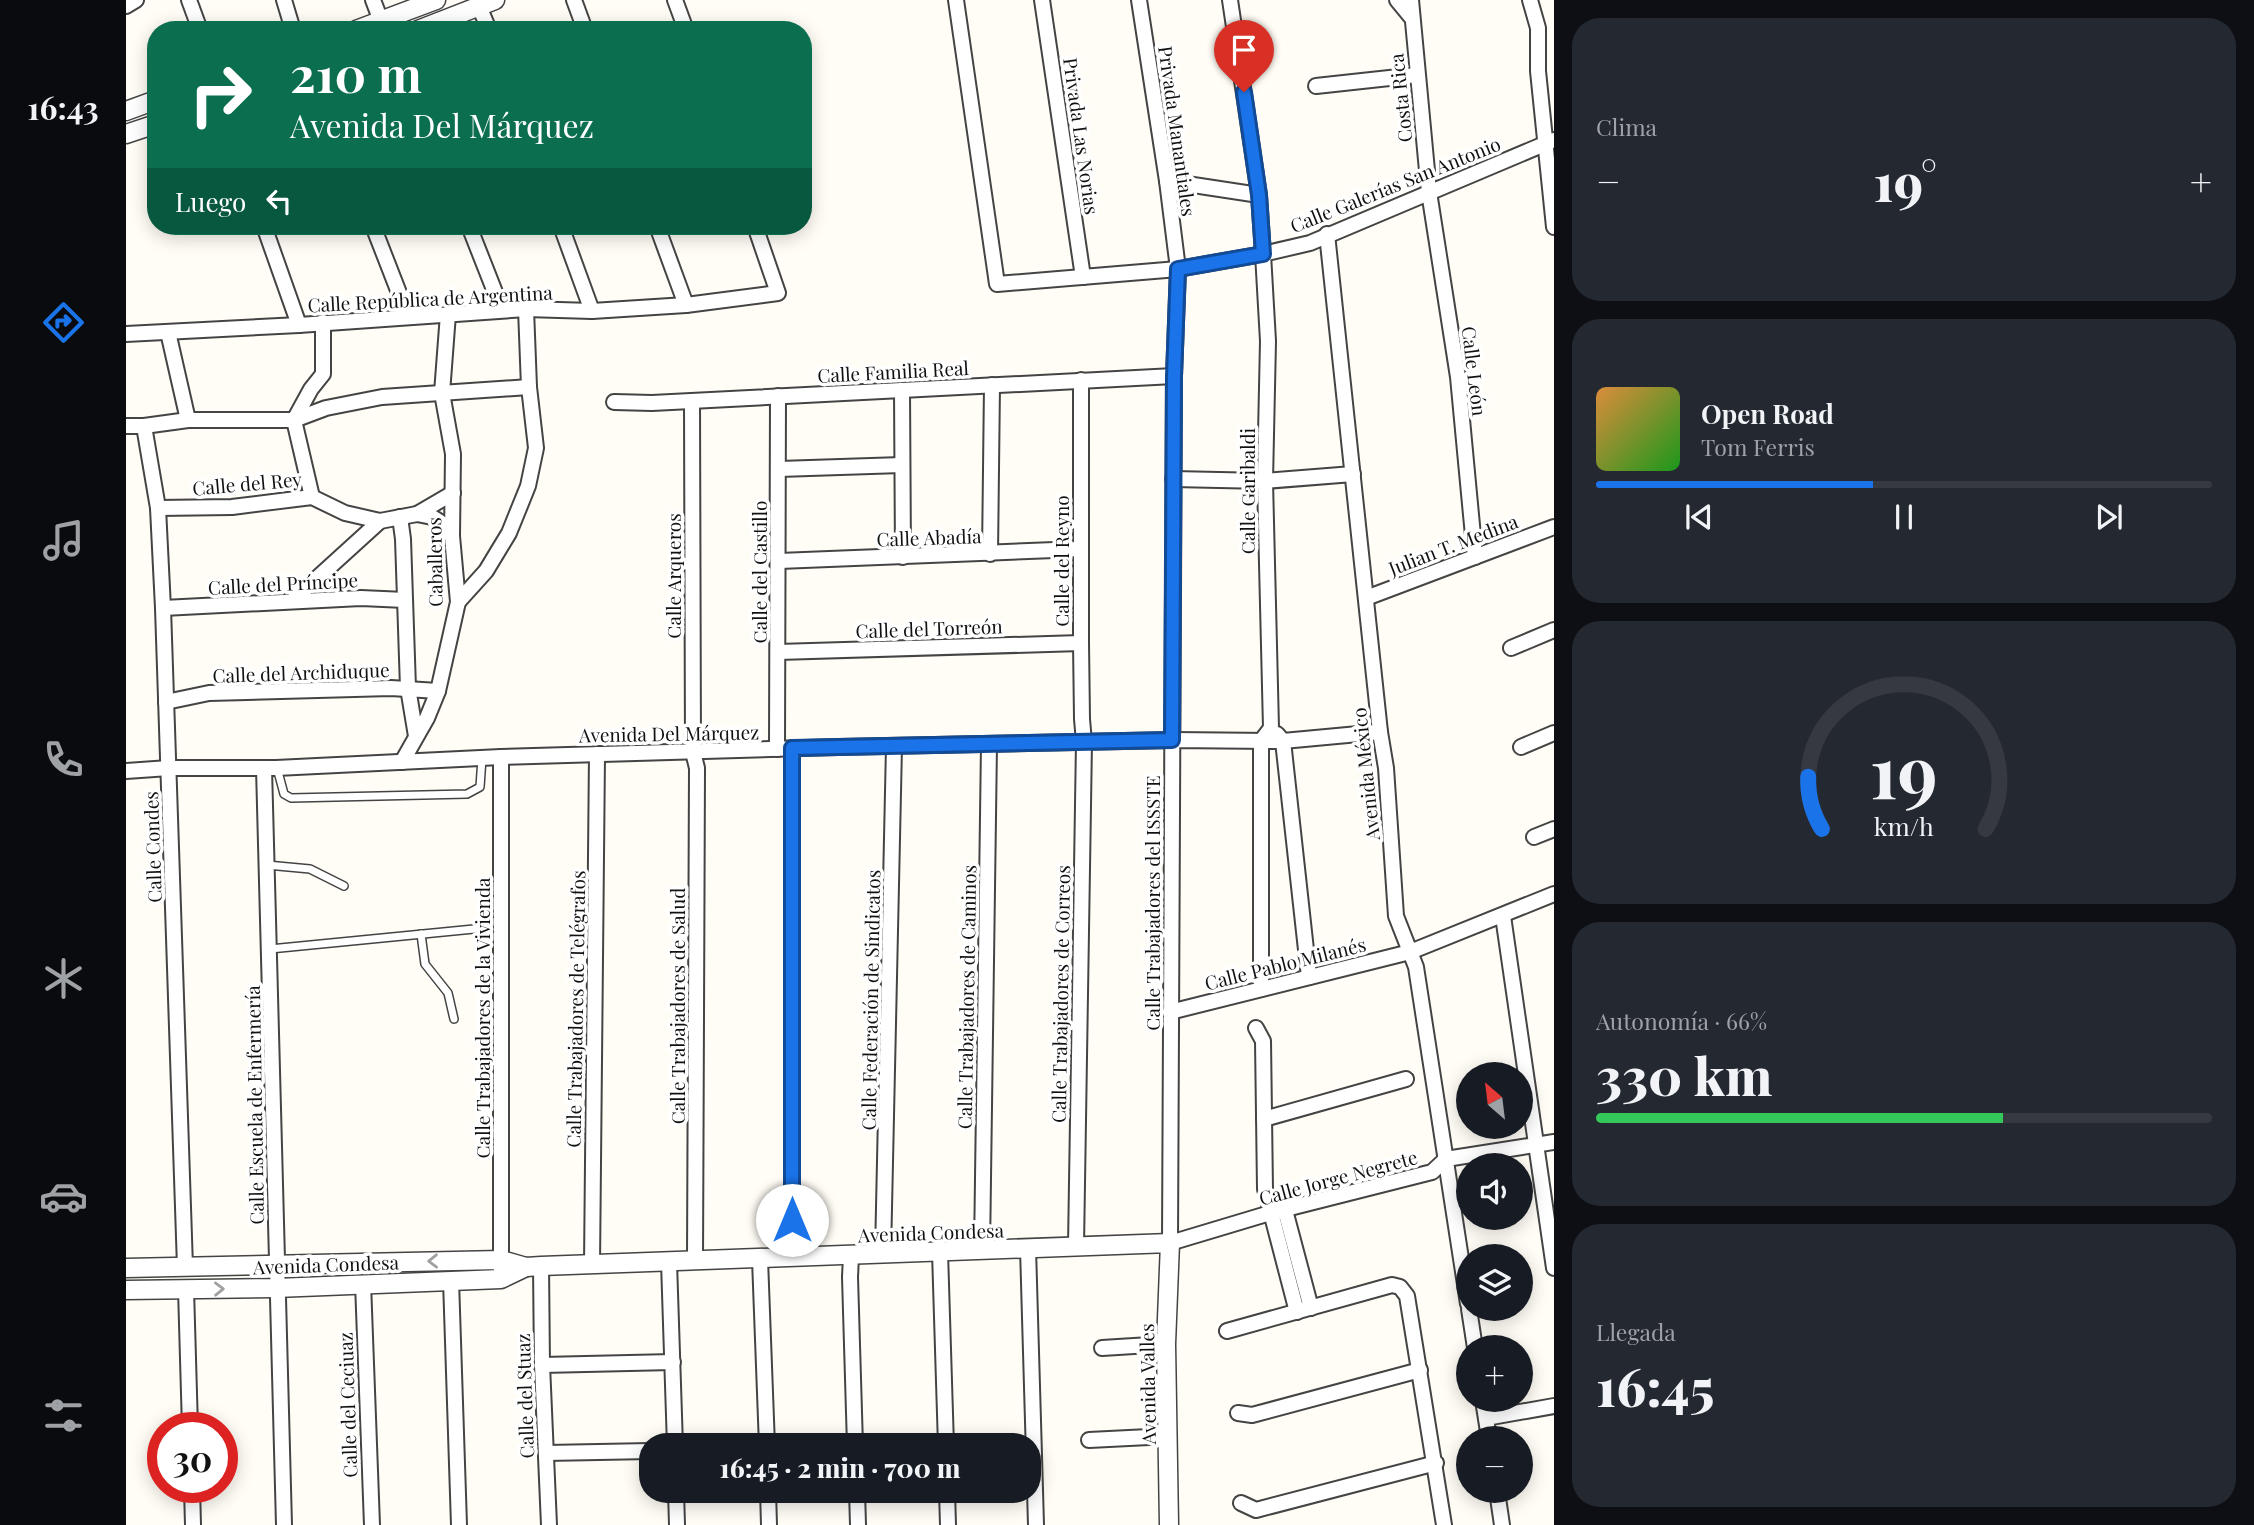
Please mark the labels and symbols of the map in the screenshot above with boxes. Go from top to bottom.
pin [1214,20,1274,92]
street label: Privada Manantiales [1153,44,1203,218]
street label: Costa Rica [1382,52,1418,144]
street label: Privada Las Norias [1058,56,1106,216]
street label: Calle Galerías San Antonio [1286,130,1504,238]
street label: Calle República de Argentina [307,279,554,317]
street label: Calle León [1457,325,1493,418]
street label: Calle Familia Real [817,354,970,388]
street label: Calle Garibaldi [1234,427,1260,554]
street label: Calle del Rey [191,465,303,501]
street label: Calle del Reyno [1048,495,1074,627]
street label: Calle del Castillo [746,501,772,643]
street label: Julian T. Medina [1384,507,1522,581]
street label: Calle Arqueros [660,513,686,639]
street label: Caballeros [420,517,448,607]
street label: Calle Abadía [876,522,983,552]
street label: Calle del Príncipe [207,566,359,600]
street label: Calle del Torreón [855,612,1004,644]
street label: Calle del Archiduque [212,656,390,688]
street label: Avenida México [1345,706,1385,843]
street label: Avenida Del Márquez [578,718,759,748]
street label: Calle Trabajadores del ISSSTE [1139,775,1165,1031]
street label: Calle Condes [137,791,167,903]
street label: Calle Trabajadores de Caminos [951,865,981,1129]
street label: Calle Trabajadores de Correos [1045,865,1075,1123]
street label: Calle Federación de Sindicatos [855,869,885,1131]
street label: Calle Trabajadores de Telégrafos [560,870,590,1148]
street label: Calle Trabajadores de la Vivienda [469,877,495,1158]
street label: Calle Trabajadores de Salud [664,888,690,1124]
street label: Calle Pablo Milanés [1202,930,1368,996]
street label: Calle Escuela de Enfermería [239,985,269,1225]
north arrow [1456,1062,1533,1139]
street label: Calle Jorge Negrete [1256,1143,1420,1211]
position arrow [755,1183,829,1257]
street label: Avenida Condesa [857,1216,1005,1248]
street label: Avenida Condesa [252,1248,400,1280]
one-way arrow [427,1253,438,1269]
one-way arrow [213,1281,224,1296]
street label: Avenida Valles [1133,1323,1161,1446]
street label: Calle del Ceciuaz [331,1332,363,1478]
street label: Calle del Stuaz [509,1333,539,1459]
speed limit sign: 30 [147,1412,238,1503]

